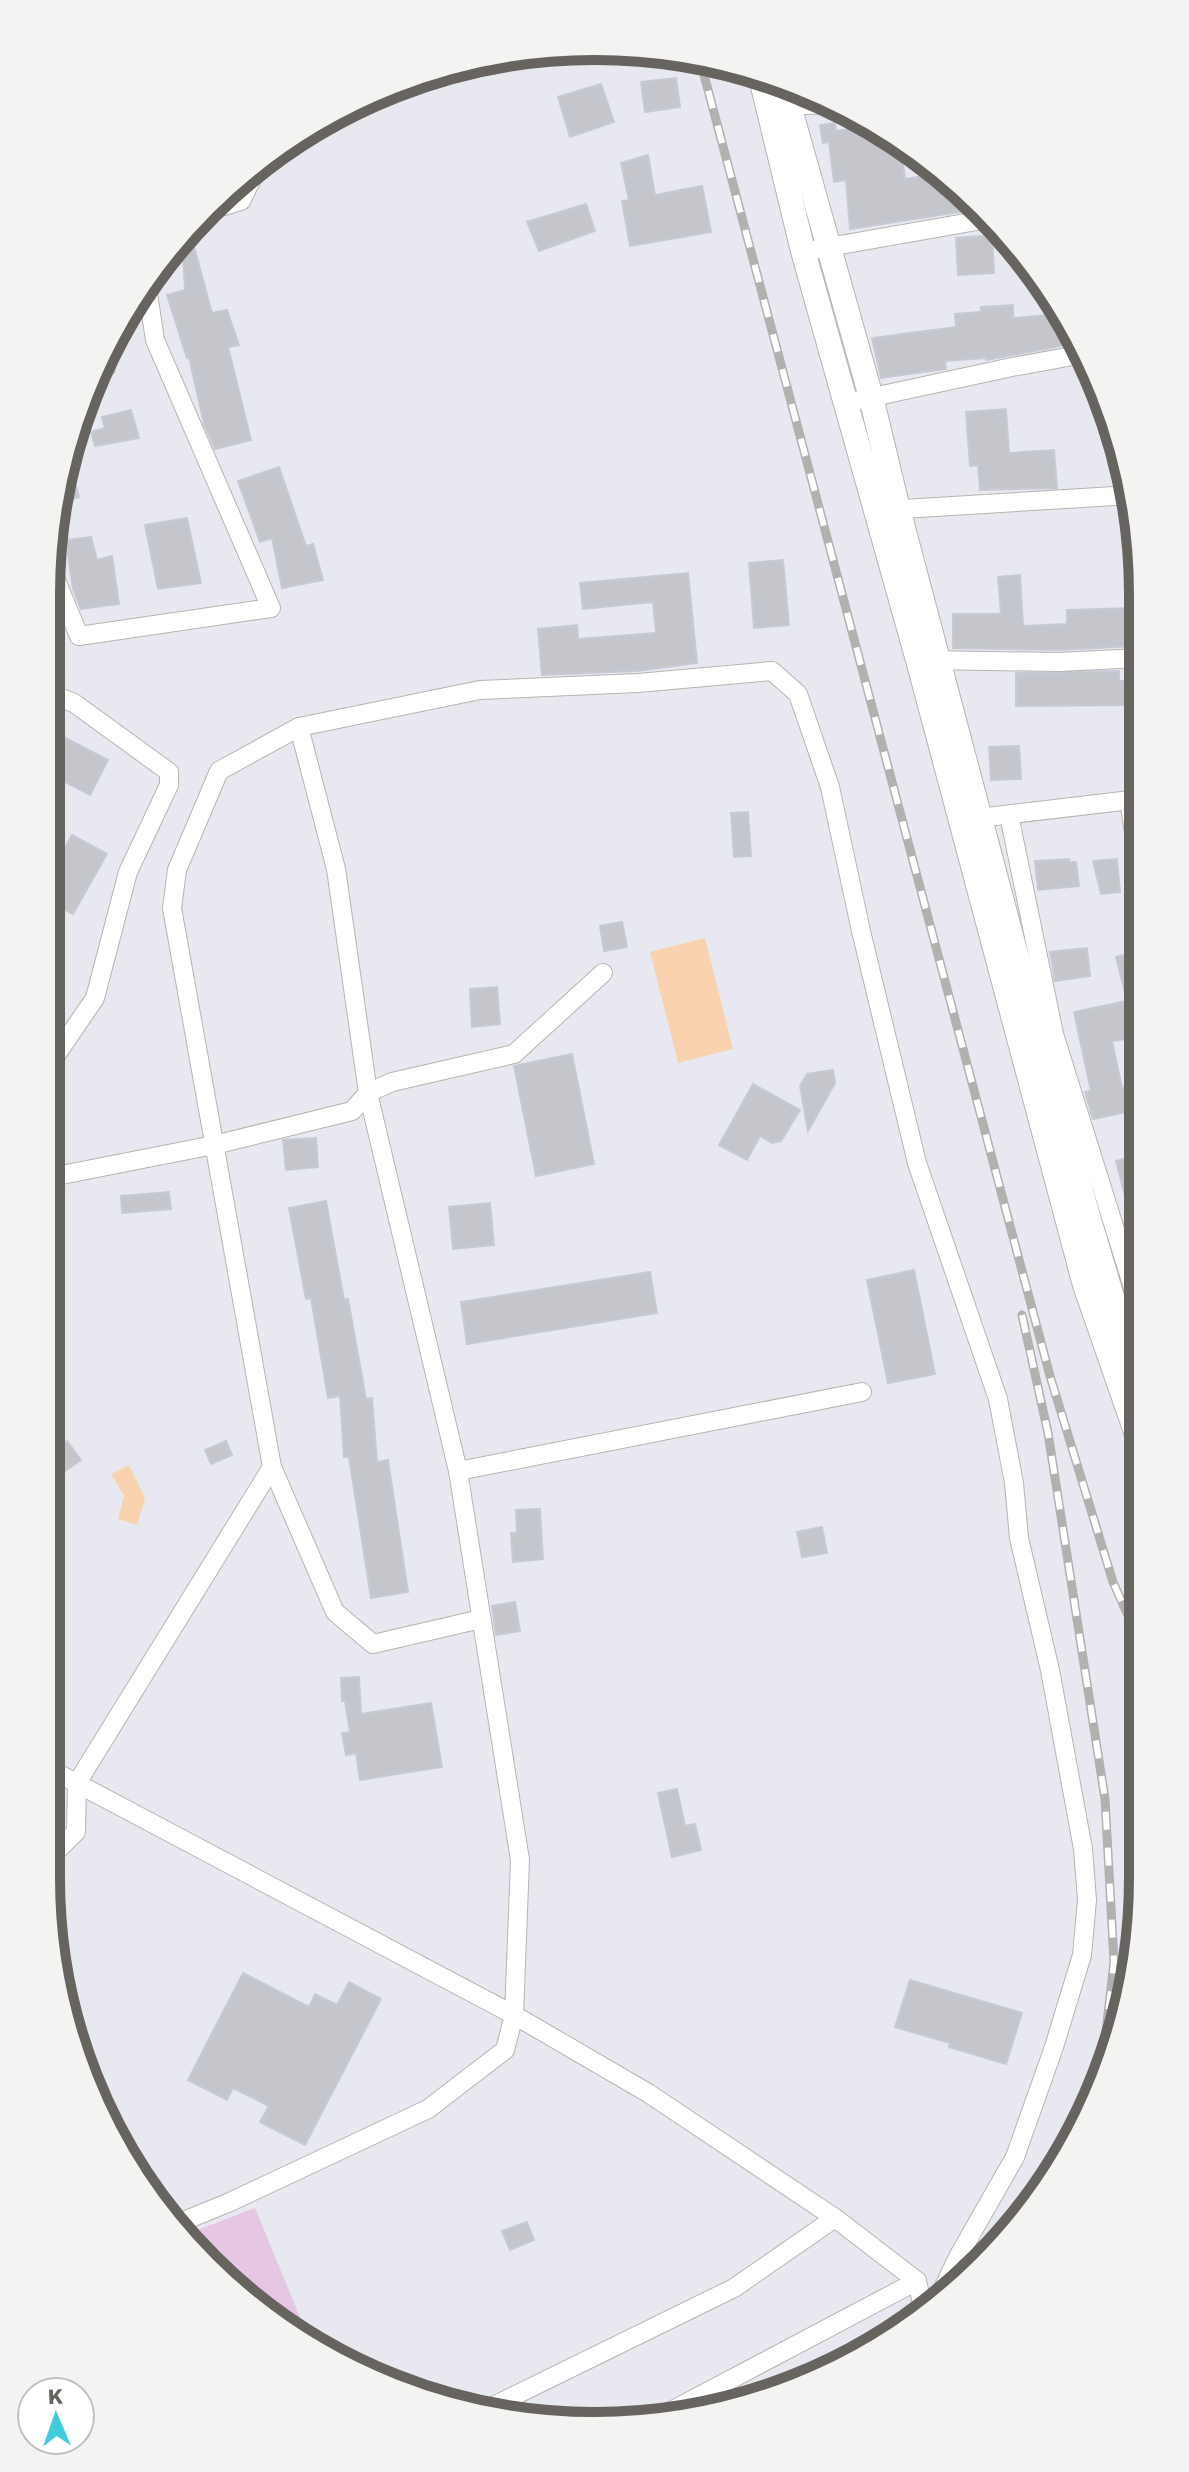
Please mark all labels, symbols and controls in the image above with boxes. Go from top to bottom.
north arrow [16,2376,96,2456]
text: K [47,2384,64,2409]

